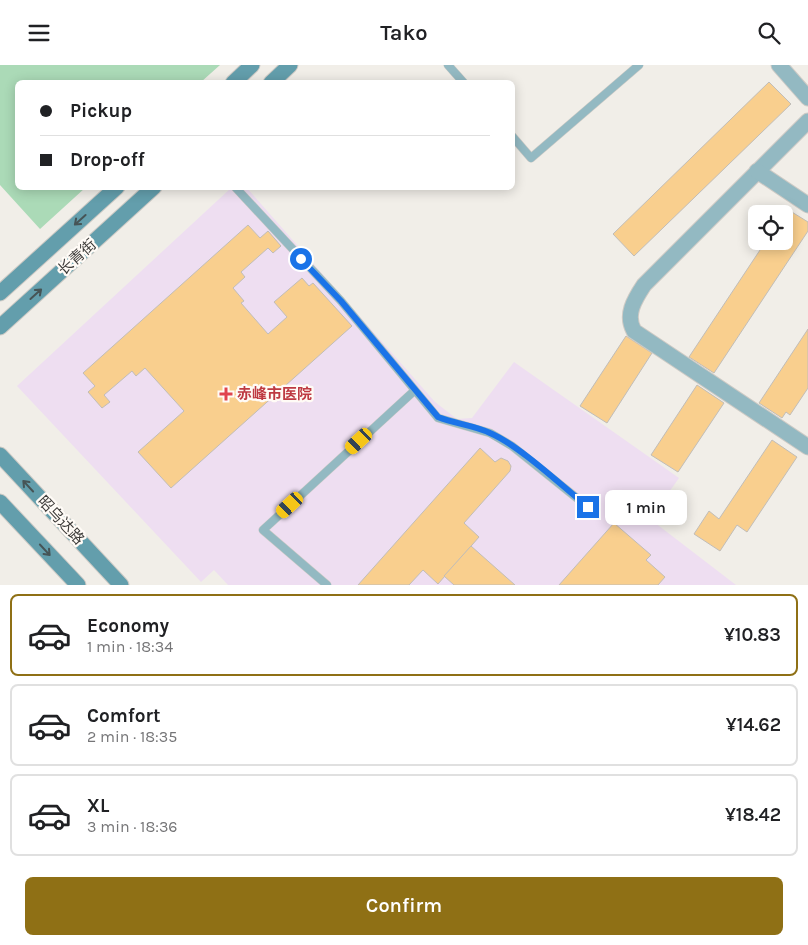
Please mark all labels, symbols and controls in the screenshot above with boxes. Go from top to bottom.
icon: menu [25,19,53,47]
icon: search [755,19,783,47]
text: Tako [380,20,428,46]
text: Pickup [70,100,132,122]
text: Drop-off [70,149,145,171]
map controls [748,205,793,250]
button: locate [748,205,793,250]
one-way arrow [74,214,87,226]
street label: 长青街 [54,235,100,279]
route start [290,248,312,270]
one-way arrow [30,288,43,300]
place label: 赤峰市医院 [237,385,312,403]
marker: 赤峰市医院 [219,387,233,401]
car [342,425,375,457]
one-way arrow [22,479,34,492]
car [273,489,306,521]
callout: 1 min [606,489,688,525]
street label: 昭乌达路 [34,492,88,548]
route end [577,496,599,518]
text: 1 min [626,498,666,517]
one-way arrow [39,544,51,556]
icon: car [27,613,72,658]
text: Economy [87,615,169,637]
text: ¥10.83 [724,624,781,646]
text: 1 min · 18:34 [87,637,173,656]
icon: car [27,703,72,748]
text: Comfort [87,705,161,727]
text: ¥14.62 [726,714,781,736]
text: 2 min · 18:35 [87,727,177,746]
icon: car [27,793,72,838]
text: XL [87,795,109,817]
text: ¥18.42 [725,804,781,826]
text: 3 min · 18:36 [87,817,178,836]
button: Confirm [25,877,783,935]

